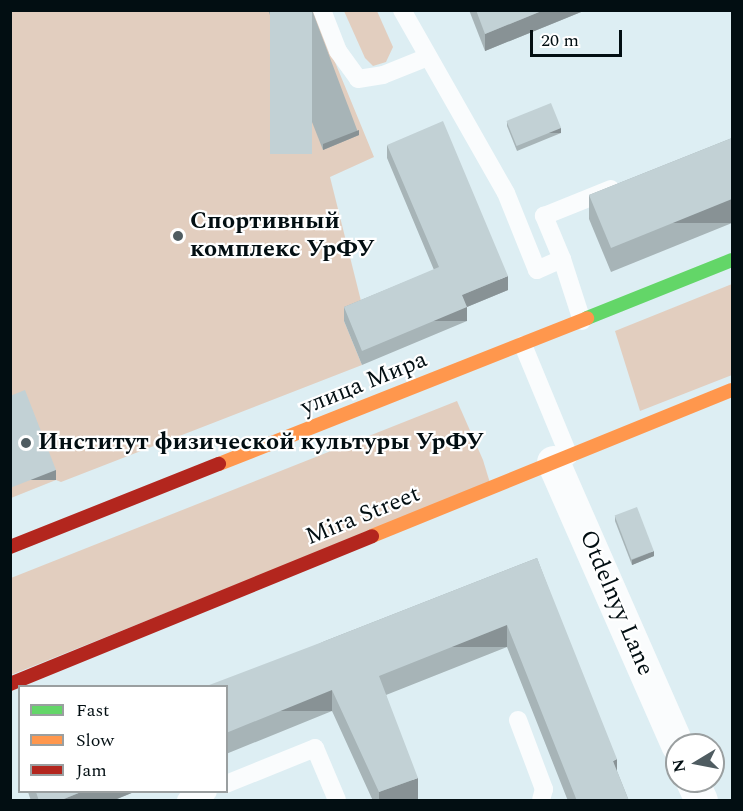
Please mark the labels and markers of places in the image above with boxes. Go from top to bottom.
place label: Спортивный комплекс УрФУ [190,208,374,264]
marker: Спортивный комплекс УрФУ [171,229,185,243]
place label: Институт физической культуры УрФУ [38,429,484,457]
marker: Институт физической культуры УрФУ [19,436,33,450]

